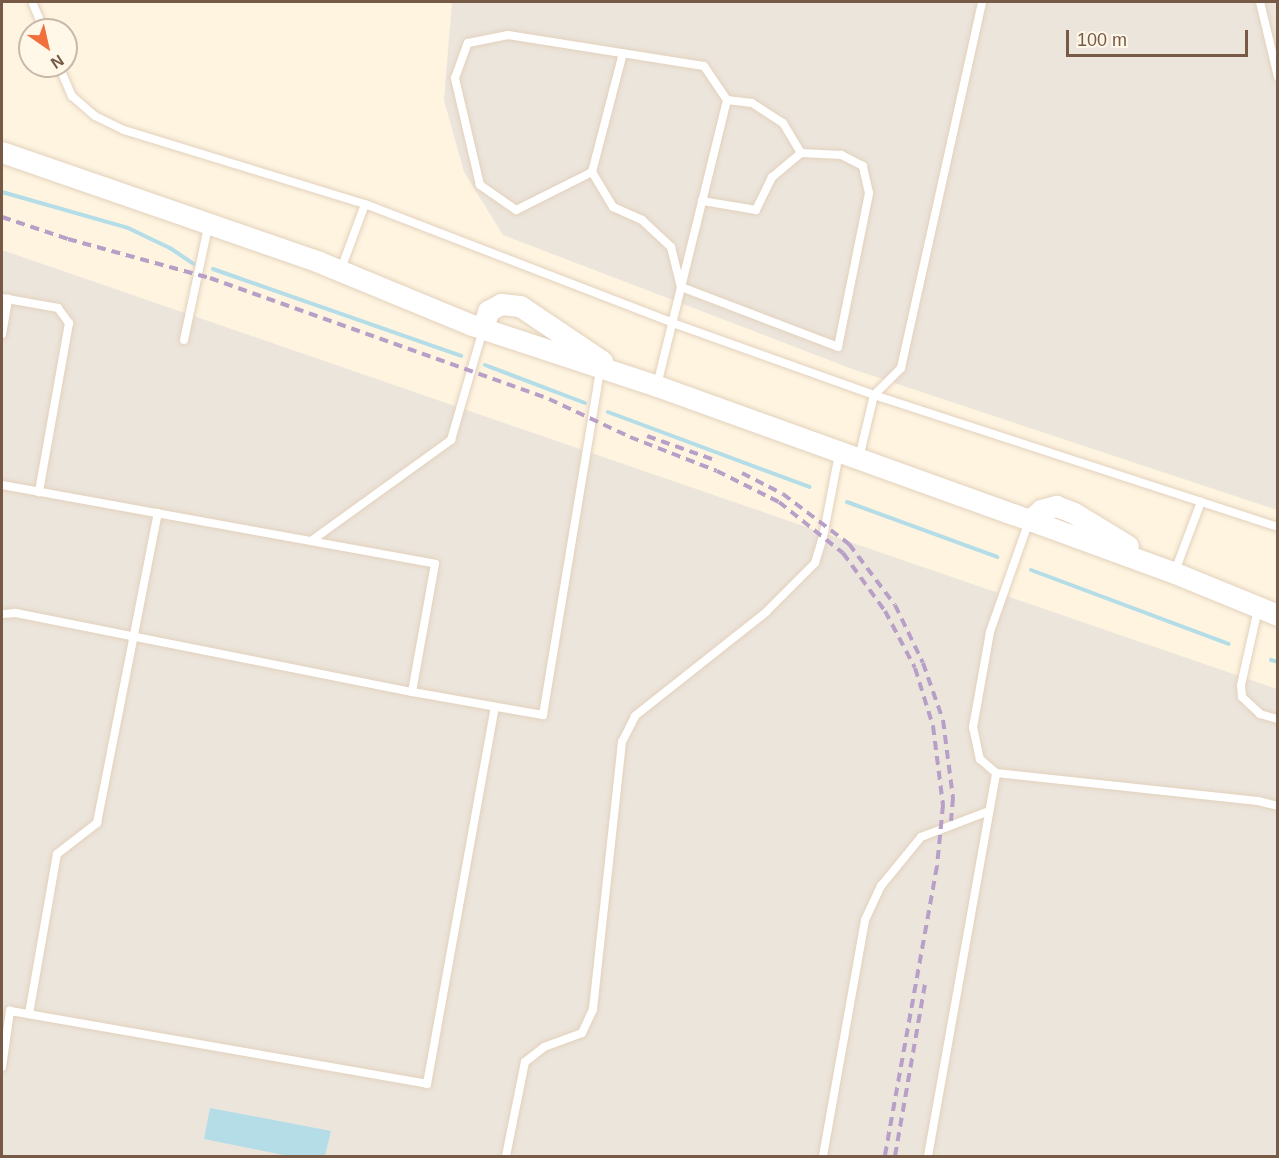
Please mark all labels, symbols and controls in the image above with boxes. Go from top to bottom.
north arrow [18,18,78,78]
scale bar [1069,18,1250,56]
text: 100 m [1077,30,1127,50]
text: N [48,51,67,72]

